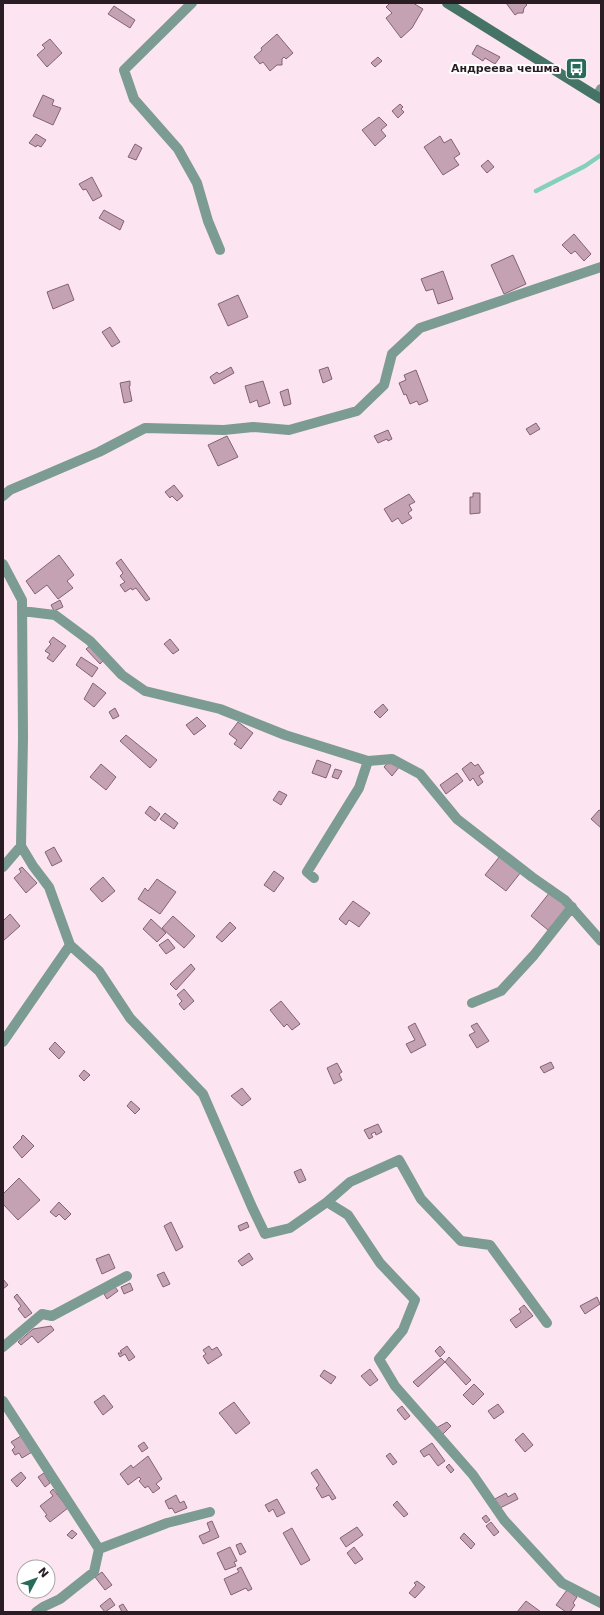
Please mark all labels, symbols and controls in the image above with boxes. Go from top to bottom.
bus stop icon: Андреева чешма [563,55,589,81]
place label: Андреева чешма [451,62,560,75]
north arrow [16,1559,56,1599]
text: N [35,1565,51,1581]

